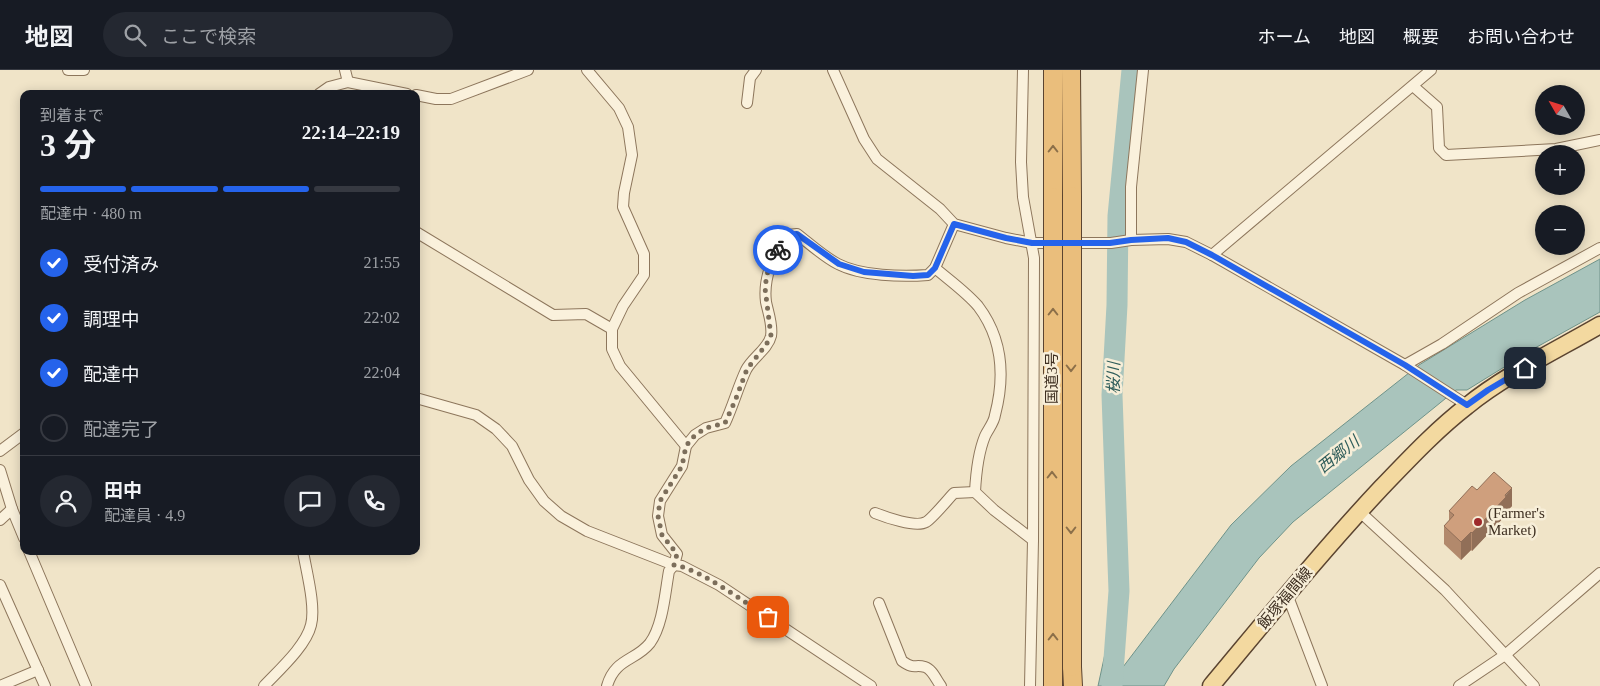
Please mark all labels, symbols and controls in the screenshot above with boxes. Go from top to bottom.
search box [103,12,453,57]
icon: search [121,21,149,49]
text: 地図 [25,24,73,50]
text: ここで検索 [161,26,256,47]
text: ホーム [1258,27,1311,47]
text: 地図 [1339,27,1375,47]
text: 概要 [1403,27,1439,47]
text: お問い合わせ [1467,27,1575,47]
north arrow [1535,85,1585,135]
map controls [1535,85,1585,255]
text: 到着まで [40,107,104,124]
text: 22:14–22:19 [302,122,400,143]
text: 3 分 [40,127,96,163]
one-way arrow [1048,144,1058,152]
button: + [1535,145,1585,195]
text: 配達中 · 480 m [40,205,142,222]
button: − [1535,205,1585,255]
courier [753,225,803,275]
icon: bike [764,236,792,264]
icon: check [40,249,68,277]
text: 受付済み [83,254,159,275]
text: 21:55 [364,254,400,271]
icon: check [40,304,68,332]
one-way arrow [1048,308,1058,316]
text: 調理中 [83,309,140,330]
text: 22:02 [364,309,400,326]
pin [1504,347,1546,389]
street label: 国道3号 [1044,352,1060,404]
icon: home [1511,354,1539,382]
icon: check [40,359,68,387]
water label: 桜川 [1105,360,1122,394]
text: 配達中 [83,364,140,385]
text: 22:04 [364,364,400,381]
one-way arrow [1066,364,1076,372]
text: 配達完了 [83,419,159,440]
water label: 西郷川 [1314,431,1364,476]
one-way arrow [1047,471,1057,478]
button: person [40,475,92,527]
button: chat [284,475,336,527]
button: phone [348,475,400,527]
text: 田中 [104,480,142,501]
place label: (Farmer's Market) [1488,505,1545,539]
text: 配達員 · 4.9 [104,507,185,524]
marker: (Farmer's Market) [1472,516,1484,528]
one-way arrow [1066,526,1076,534]
street label: 飯塚福間線 [1255,564,1315,632]
pin [747,596,789,638]
icon: bag [754,603,782,631]
one-way arrow [1048,633,1058,641]

